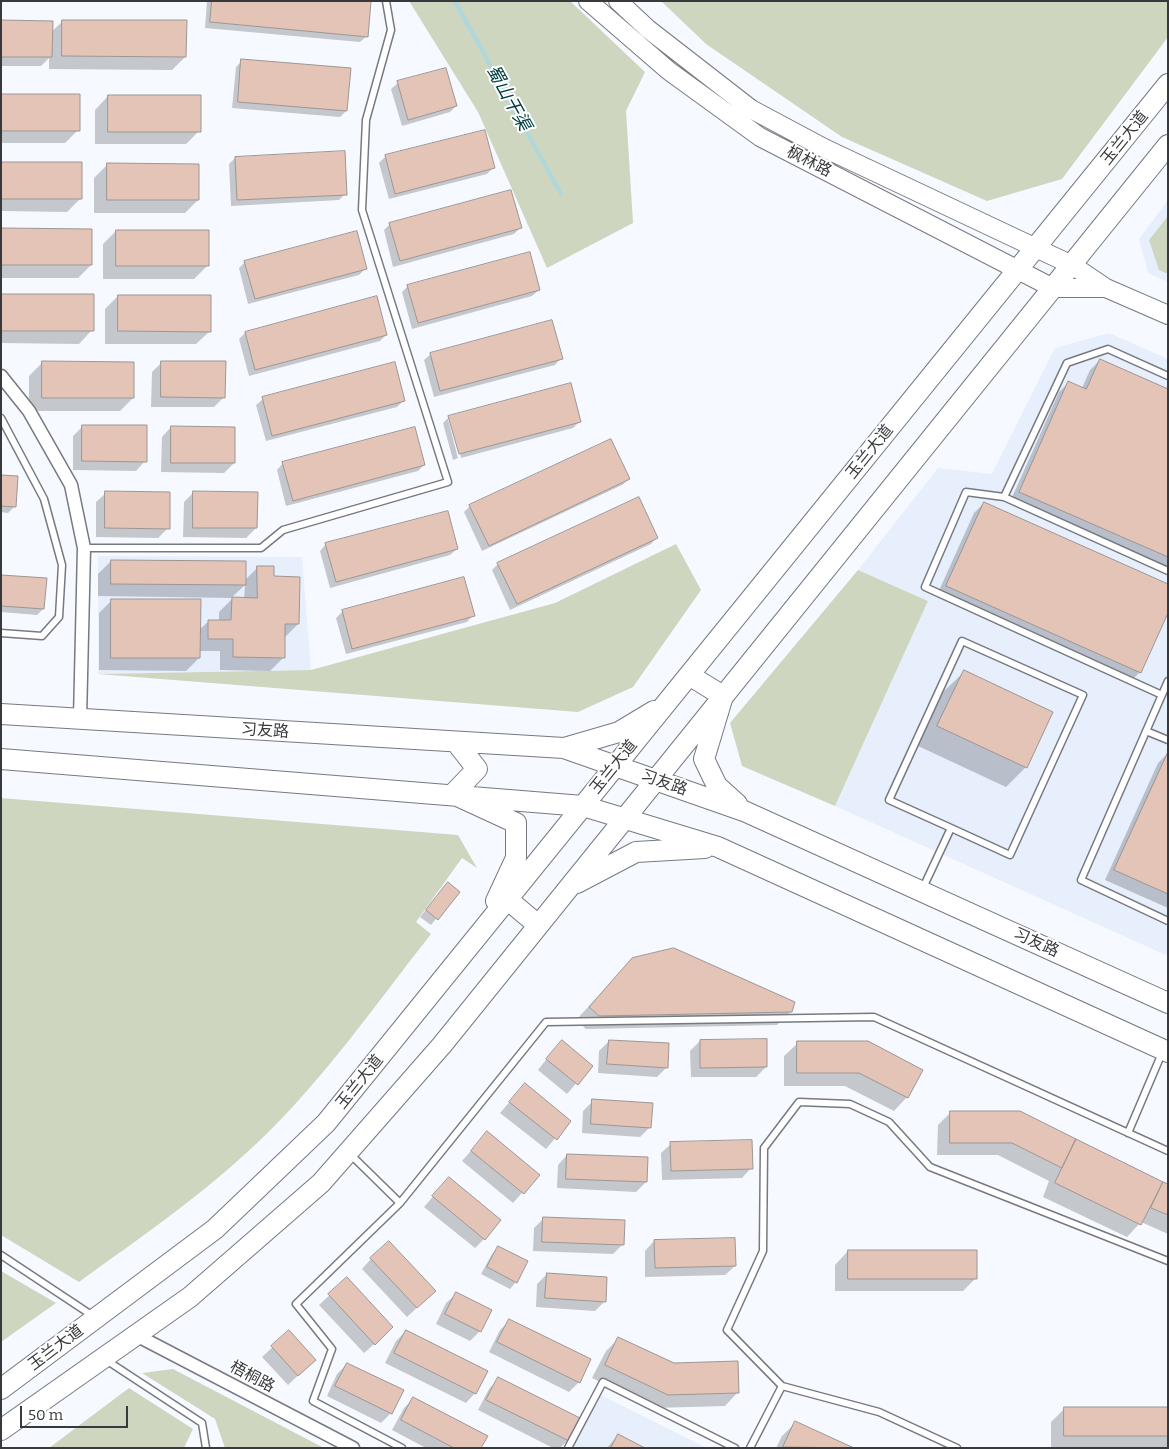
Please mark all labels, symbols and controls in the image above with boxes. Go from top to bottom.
water label: 蜀山干渠 [481,61,535,135]
street label: 玉兰大道 [1097,107,1153,169]
street label: 枫林路 [783,143,835,181]
street label: 玉兰大道 [842,421,898,483]
street label: 习友路 [241,720,289,742]
street label: 玉兰大道 [586,736,642,798]
street label: 习友路 [638,766,690,800]
street label: 习友路 [1010,924,1062,962]
street label: 玉兰大道 [332,1051,388,1113]
street label: 玉兰大道 [25,1321,87,1375]
street label: 梧桐路 [226,1357,278,1397]
scale bar [22,1396,130,1428]
text: 50 m [28,1406,63,1424]

